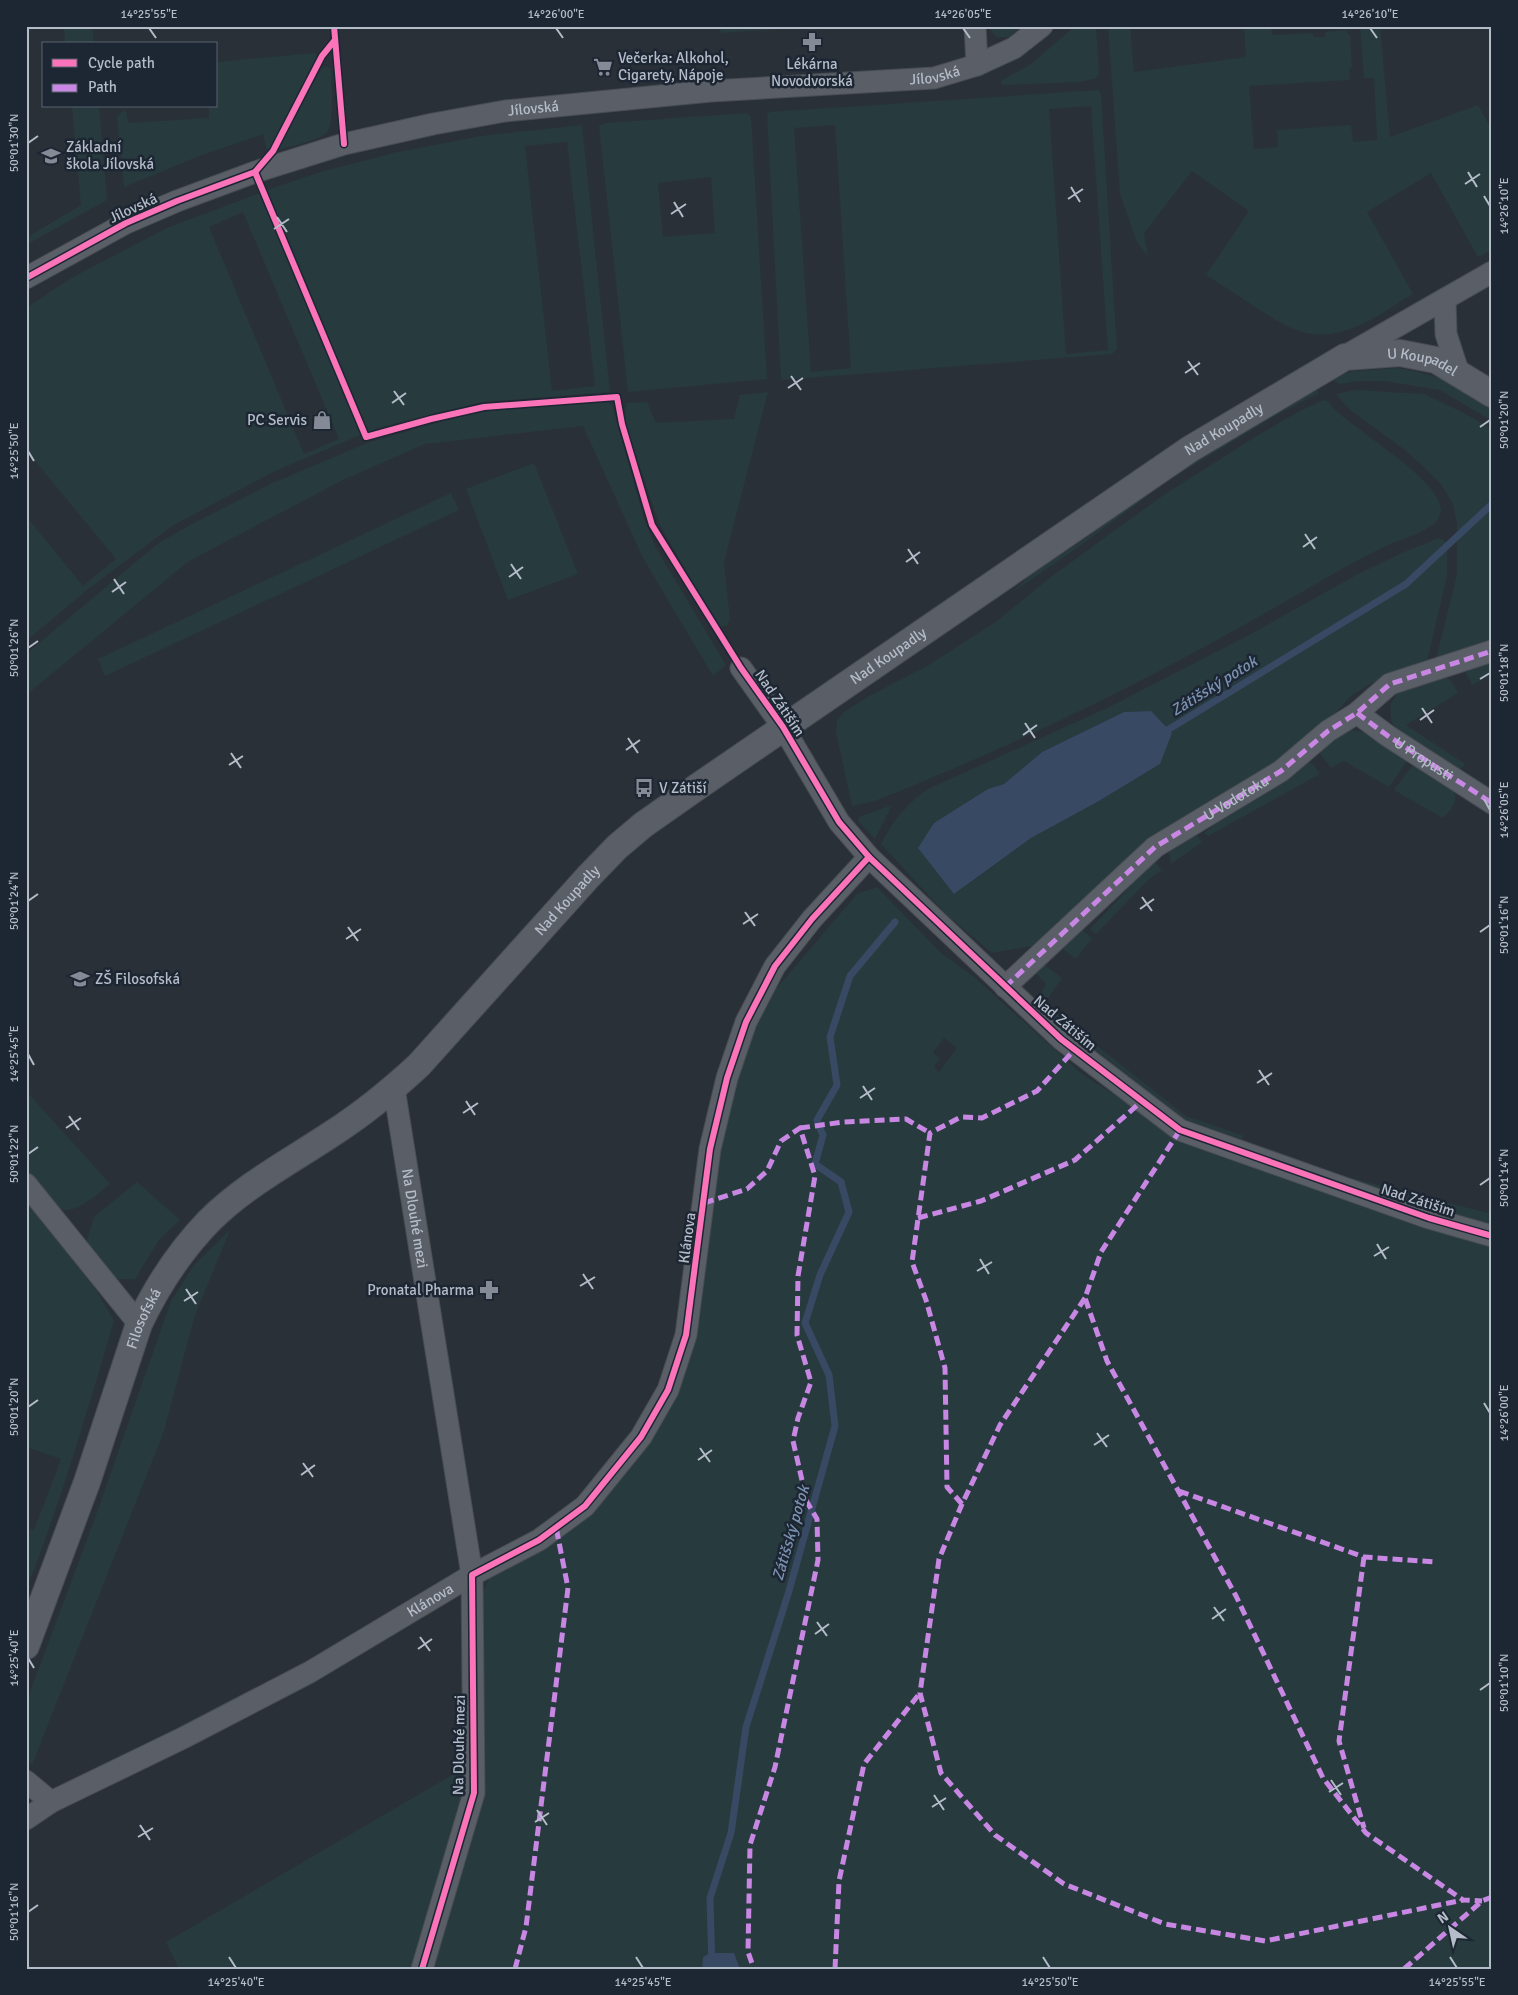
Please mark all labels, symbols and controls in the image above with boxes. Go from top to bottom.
text: 14°25'55"E [120,7,178,22]
text: 14°26'00"E [527,7,585,22]
text: 14°26'05"E [934,7,992,22]
text: 14°26'10"E [1341,7,1399,22]
pharmacy icon: Lékárna Novodvorská [801,31,823,53]
legend [42,42,218,108]
place label: Večerka: Alkohol, Cigarety, Nápoje [618,49,729,84]
text: Cycle path [88,54,155,72]
place label: Lékárna Novodvorská [771,55,853,90]
supermarket icon: Večerka: Alkohol, Cigarety, Nápoje [592,56,614,78]
street label: Jílovská [909,62,962,88]
text: Path [88,78,117,96]
street label: Jílovská [507,97,560,120]
text: 50°01'30"N [7,114,22,172]
place label: Základní škola Jílovská [66,138,154,173]
school or university icon: Základní škola Jílovská [40,145,62,167]
text: 14°26'10"E [1497,177,1512,235]
street label: Jílovská [106,189,160,227]
street label: U Koupadel [1386,344,1461,380]
text: 50°01'20"N [1497,391,1512,449]
street label: Nad Koupadly [1181,399,1266,459]
shop icon: PC Servis [311,409,333,431]
place label: PC Servis [247,411,307,429]
text: 14°25'50"E [7,422,22,480]
text: 50°01'26"N [7,619,22,677]
street label: Nad Koupadly [847,623,930,688]
text: 50°01'18"N [1497,644,1512,702]
water label: Zátišský potok [1167,650,1263,721]
street label: Nad Zátiším [751,666,809,740]
street label: U Propusti [1391,733,1457,785]
street label: U Vodotoku [1200,771,1272,825]
bus stop icon: V Zátiší [633,777,655,799]
place label: V Zátiší [659,779,707,797]
text: 14°26'05"E [1497,781,1512,839]
street label: Nad Koupadly [531,861,603,939]
text: 50°01'24"N [7,872,22,930]
text: 50°01'16"N [1497,896,1512,954]
school or university icon: ZŠ Filosofská [69,968,91,990]
place label: ZŠ Filosofská [95,969,180,988]
street label: Nad Zátiším [1030,991,1100,1055]
text: 14°25'45"E [7,1025,22,1083]
text: 50°01'22"N [7,1125,22,1183]
text: 50°01'14"N [1497,1149,1512,1207]
street label: Na Dlouhé mezi [398,1167,432,1269]
street label: Nad Zátiším [1379,1180,1457,1220]
street label: Klánova [675,1211,699,1265]
pharmacy icon: Pronatal Pharma [478,1279,500,1301]
place label: Pronatal Pharma [367,1281,474,1299]
street label: Filosofská [122,1285,165,1351]
text: 50°01'20"N [7,1378,22,1436]
text: 14°26'00"E [1497,1384,1512,1442]
water label: Zátišský potok [768,1481,815,1583]
street label: Klánova [403,1579,457,1621]
text: 14°25'40"E [7,1629,22,1687]
text: 50°01'10"N [1497,1654,1512,1712]
street label: Na Dlouhé mezi [449,1695,469,1795]
text: 50°01'16"N [7,1883,22,1941]
north arrow [1426,1902,1476,1952]
text: N [1434,1908,1452,1927]
text: 14°25'40"E [207,1975,265,1990]
text: 14°25'45"E [614,1975,672,1990]
text: 14°25'50"E [1021,1975,1079,1990]
text: 14°25'55"E [1428,1975,1486,1990]

